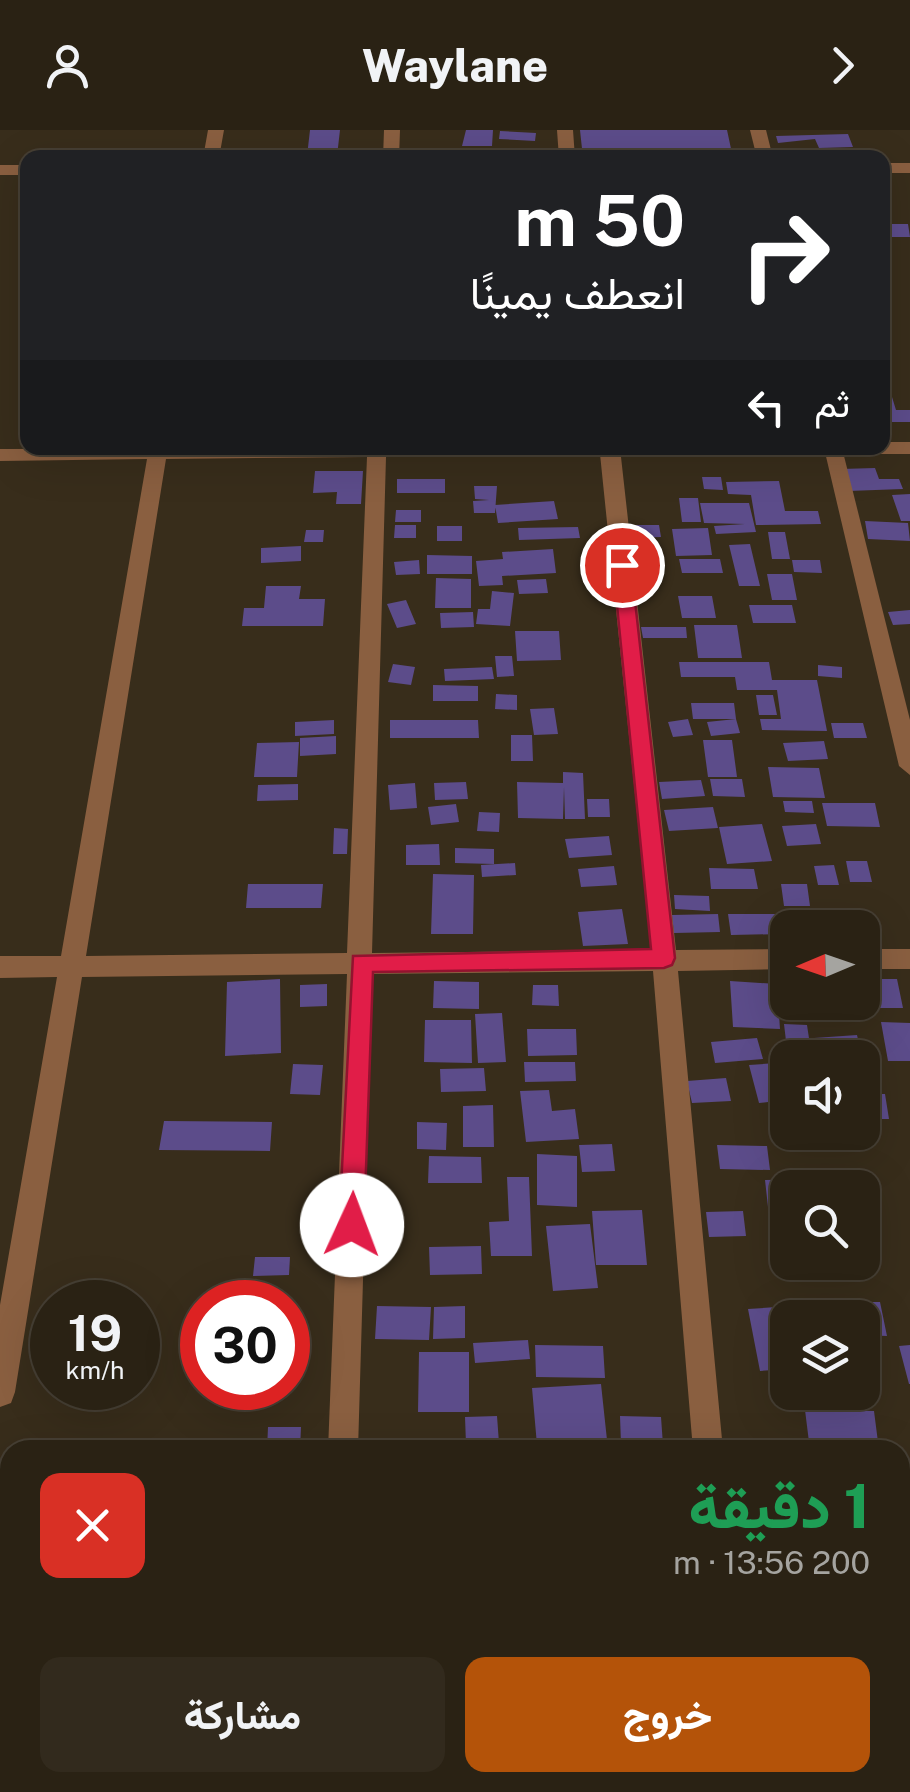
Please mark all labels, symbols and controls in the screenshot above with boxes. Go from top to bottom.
icon: person [40,38,95,93]
icon: forward [815,38,870,93]
text: Waylane [362,39,548,92]
text: 50 m [514,179,685,262]
icon: right [720,190,850,320]
text: انعطف يمينًا [470,266,685,319]
icon: left [739,380,794,435]
text: ثم [814,381,850,426]
pin [580,523,665,608]
icon: arrive [595,538,650,593]
north arrow [770,910,880,1020]
map controls [770,910,880,1410]
button: sound [770,1040,880,1150]
button: search [770,1170,880,1280]
position arrow [300,1173,404,1277]
speed limit sign: 30 [180,1280,310,1410]
button: layers [770,1300,880,1410]
text: 19 [68,1303,122,1362]
text: km/h [66,1355,124,1385]
text: 1 دقيقة [689,1471,870,1542]
button: close [40,1473,145,1578]
text: 200 m · 13:56 [673,1544,870,1581]
button: مشاركة [40,1657,445,1772]
button: خروج [465,1657,870,1772]

